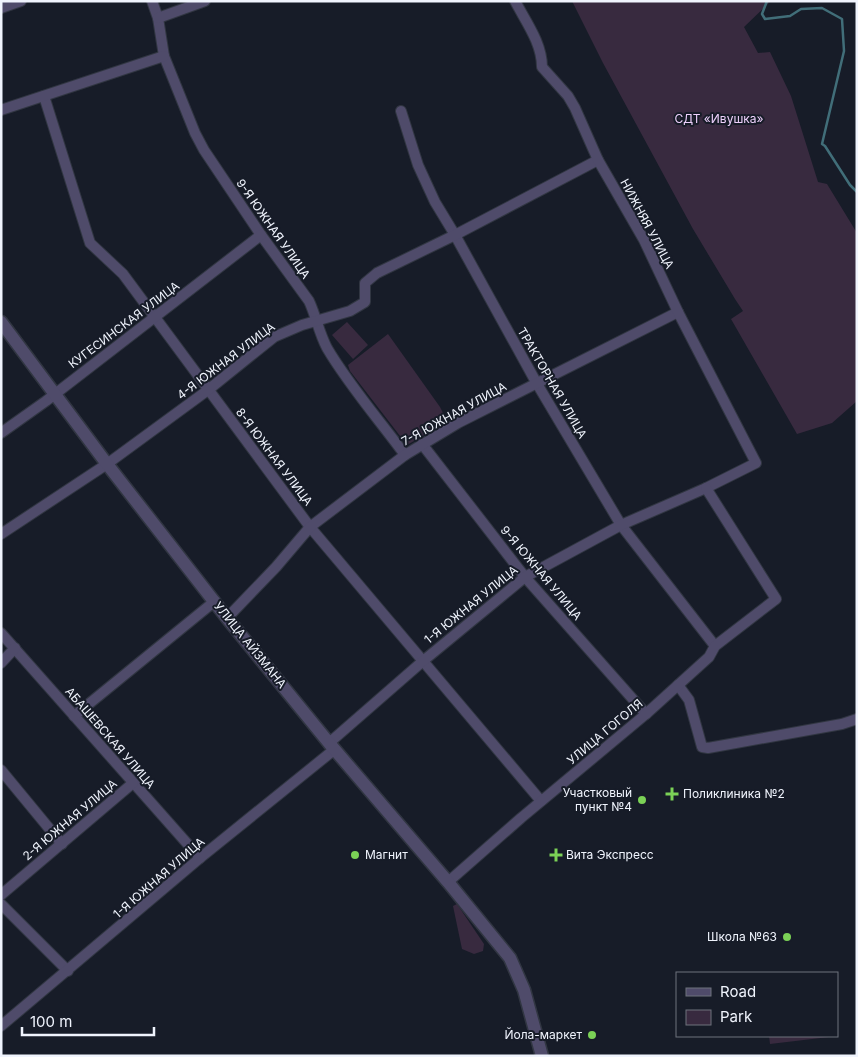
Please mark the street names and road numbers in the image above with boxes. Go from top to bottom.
street label: 9-Я ЮЖНАЯ УЛИЦА [233,176,314,282]
street label: НИЖНЯЯ УЛИЦА [617,176,677,271]
street label: КУГЕСИНСКАЯ УЛИЦА [65,278,182,371]
street label: 4-Я ЮЖНАЯ УЛИЦА [174,319,278,402]
street label: ТРАКТОРНАЯ УЛИЦА [514,324,590,441]
street label: 7-Я ЮЖНАЯ УЛИЦА [399,378,509,449]
street label: 8-Я ЮЖНАЯ УЛИЦА [233,405,316,509]
street label: 9-Я ЮЖНАЯ УЛИЦА [498,522,585,623]
street label: 1-Я ЮЖНАЯ УЛИЦА [421,562,520,647]
street label: УЛИЦА АЙЗМАНА [211,598,290,691]
street label: АБАШЕВСКАЯ УЛИЦА [62,684,159,791]
street label: УЛИЦА ГОГОЛЯ [564,696,646,768]
street label: 2-Я ЮЖНАЯ УЛИЦА [19,776,120,863]
street label: 1-Я ЮЖНАЯ УЛИЦА [110,834,207,921]

